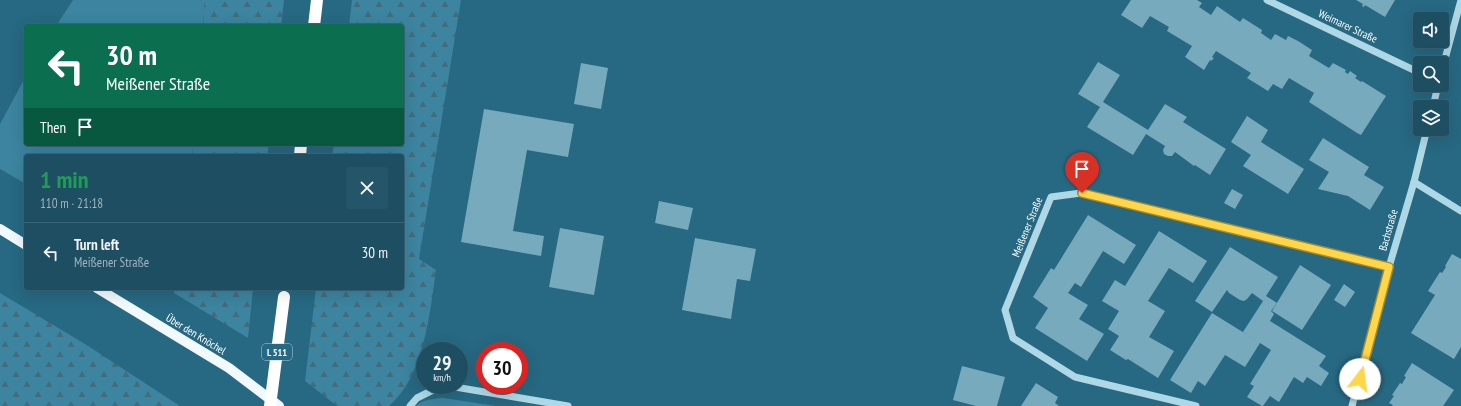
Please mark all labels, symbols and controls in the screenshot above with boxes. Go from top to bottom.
street label: Weimarer Straße [1316,6,1380,46]
map controls [1413,12,1449,136]
button: sound [1413,12,1449,48]
text: 30 m [106,36,157,73]
icon: left [40,40,92,92]
button: search [1413,56,1449,92]
text: Meißener Straße [106,72,210,95]
button: layers [1413,100,1449,136]
icon: arrive [74,116,96,138]
text: Then [40,118,66,137]
pin [1065,152,1099,193]
icon: arrive [1071,158,1093,180]
text: 1 min [40,164,88,195]
button: close [346,167,388,209]
street label: Meißener Straße [1009,194,1046,259]
text: 110 m · 21:18 [40,195,103,212]
street label: Bachstraße [1375,207,1401,252]
text: Turn left [74,235,119,254]
icon: left [40,242,62,264]
text: 30 m [362,243,388,262]
text: Meißener Straße [74,254,149,271]
street label: Über den Knöchel [163,311,229,358]
speed limit sign: 30 [476,342,528,394]
road number: L 511 [262,344,292,360]
text: 29 [432,350,452,376]
position arrow [1339,358,1381,400]
text: km/h [433,371,451,384]

